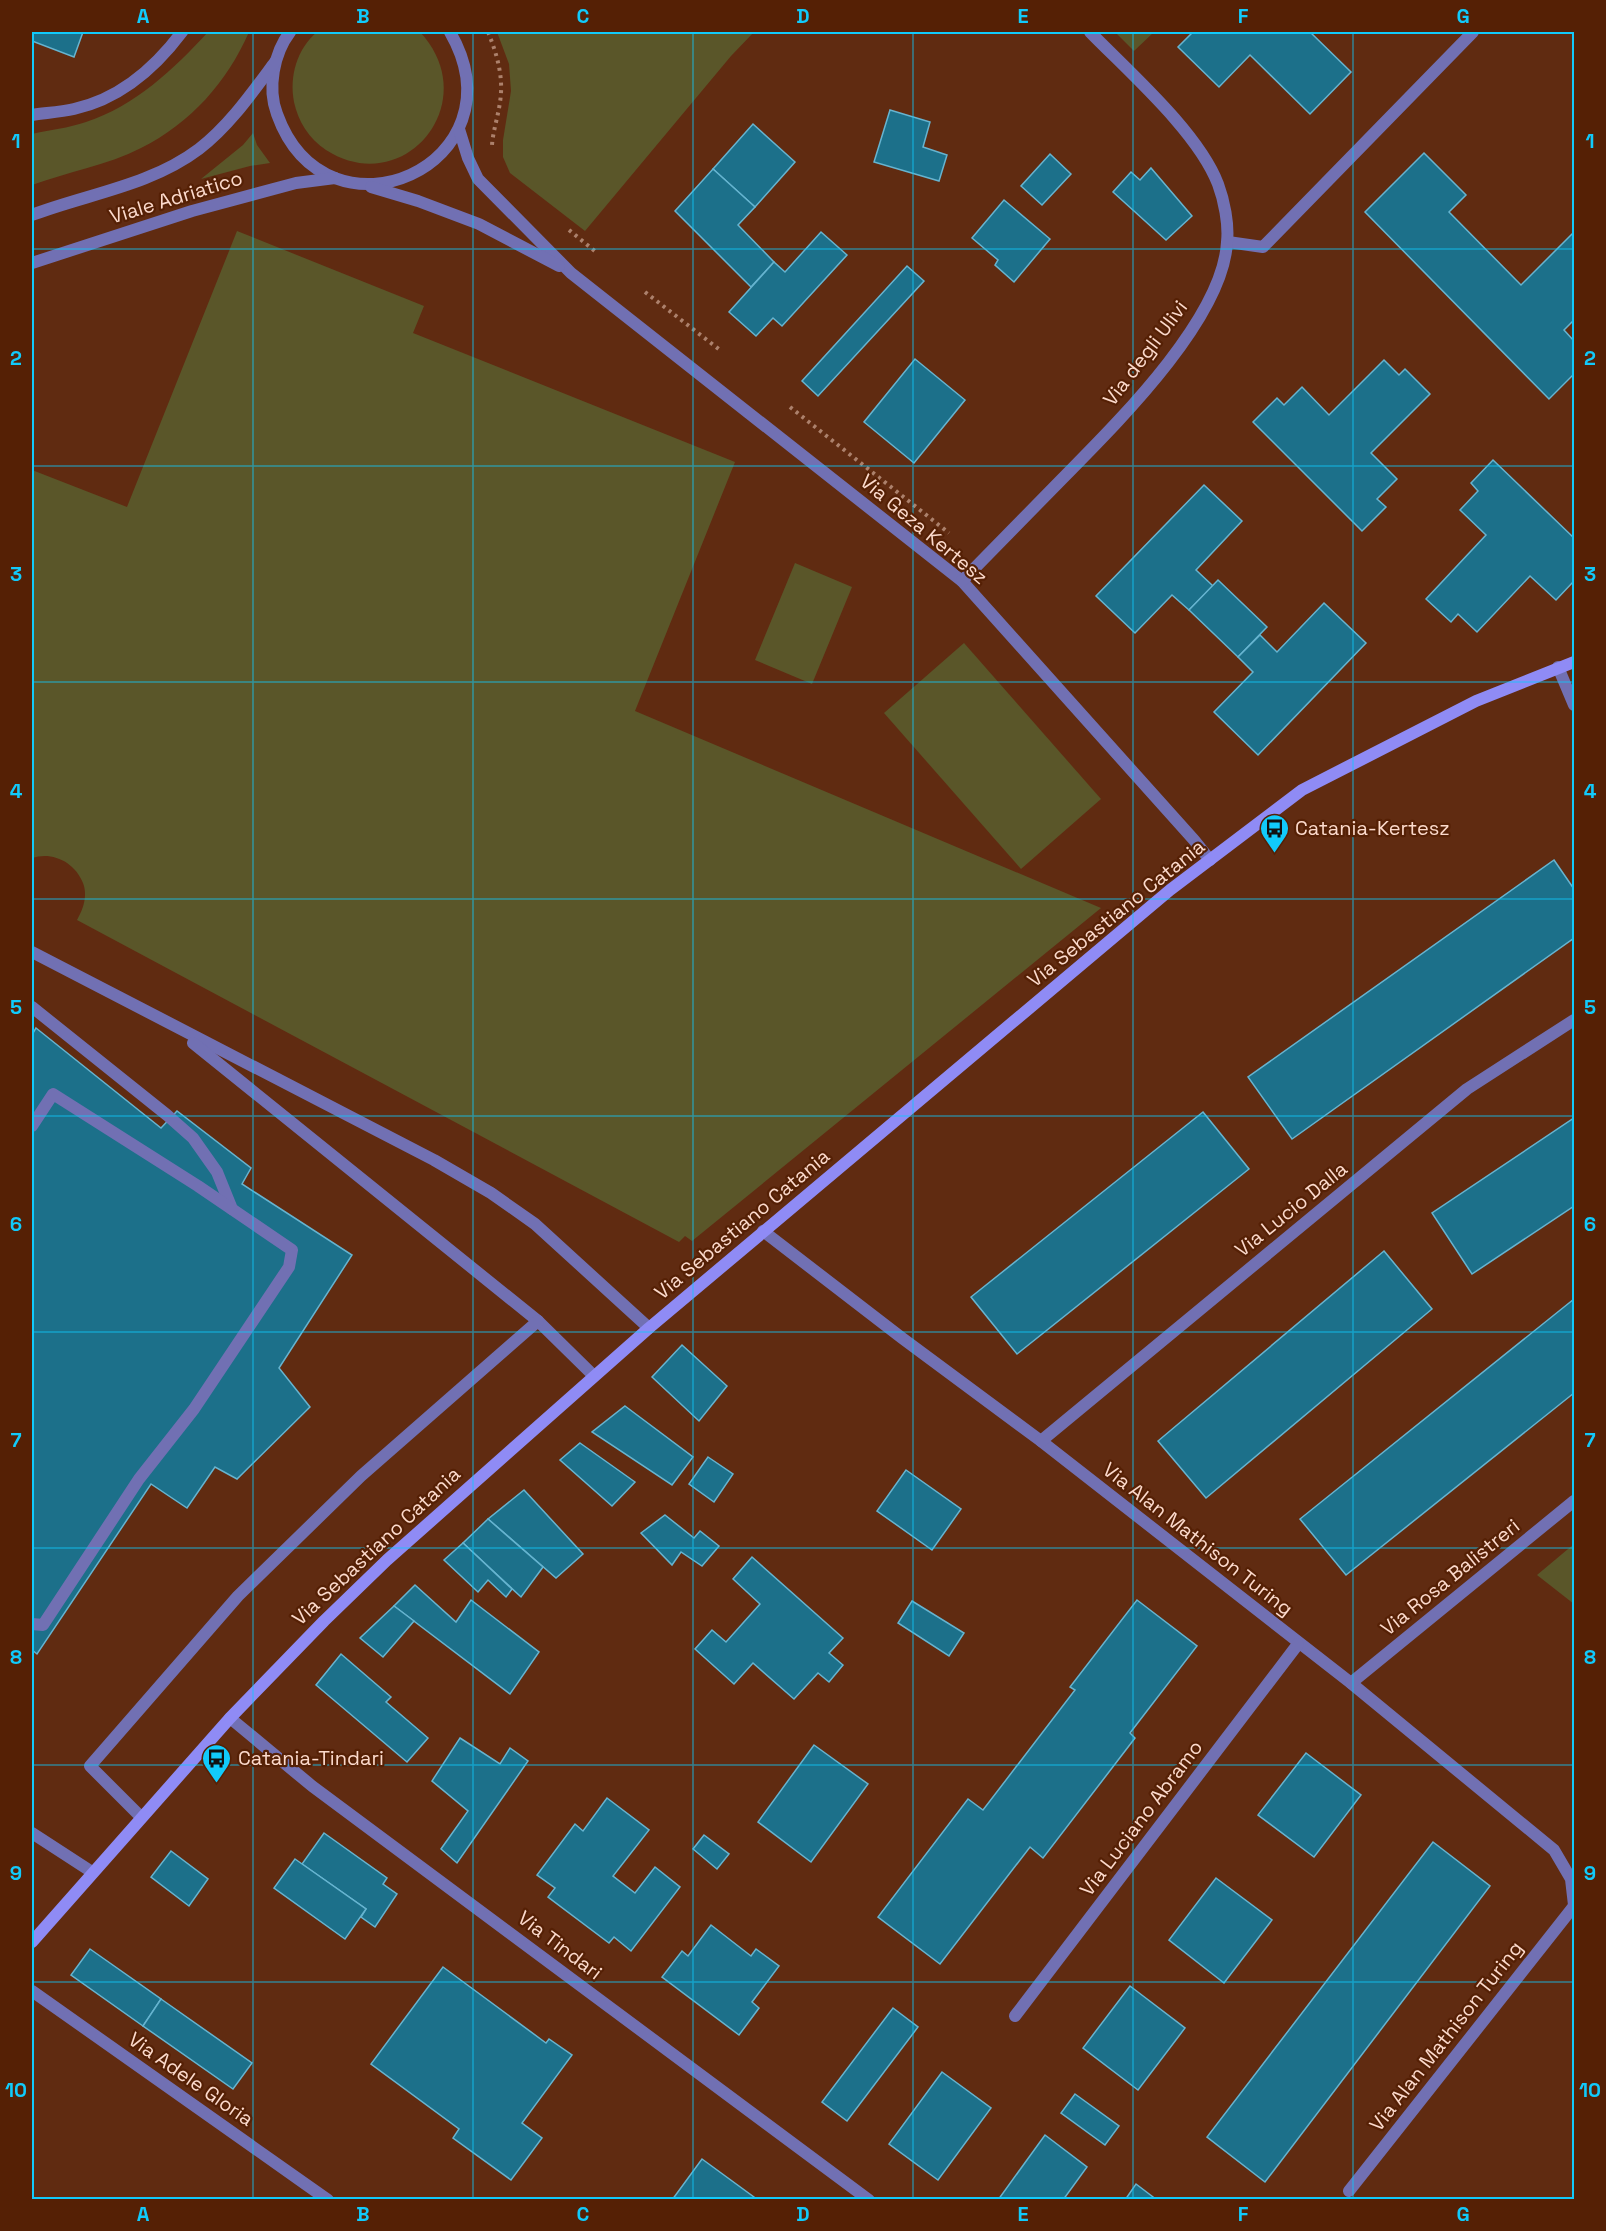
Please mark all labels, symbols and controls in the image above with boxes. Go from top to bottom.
text: A [137,3,150,29]
text: B [356,3,370,29]
text: C [577,3,590,29]
text: D [796,3,810,29]
text: E [1017,3,1029,29]
text: F [1238,3,1249,29]
text: G [1456,3,1470,29]
text: 1 [11,128,21,154]
text: 1 [1585,128,1595,154]
street label: Viale Adriatico [106,164,246,230]
street label: Via degli Ulivi [1097,295,1193,411]
text: 2 [10,345,22,371]
text: 2 [1584,345,1596,371]
street label: Via Geza Kertesz [855,468,993,590]
text: 3 [10,561,22,587]
text: 3 [1584,561,1596,587]
text: 4 [10,778,23,804]
text: 4 [1584,778,1597,804]
bus stop icon: Catania-Kertesz [1258,812,1290,854]
place label: Catania-Kertesz [1295,815,1450,841]
street label: Via Sebastiano Catania [1022,833,1210,993]
text: 5 [10,994,22,1020]
text: 5 [1584,994,1596,1020]
street label: Via Sebastiano Catania [649,1143,835,1305]
street label: Via Lucio Dalla [1229,1156,1353,1262]
text: 6 [10,1211,22,1237]
text: 6 [1584,1211,1596,1237]
text: 7 [10,1427,22,1453]
text: 7 [1584,1427,1596,1453]
street label: Via Alan Mathison Turing [1098,1457,1298,1621]
street label: Via Sebastiano Catania [286,1461,466,1631]
street label: Via Rosa Balistreri [1375,1513,1525,1641]
text: 8 [10,1644,22,1670]
text: 8 [1584,1644,1596,1670]
street label: Via Luciano Abramo [1074,1735,1208,1901]
bus stop icon: Catania-Tindari [201,1742,233,1784]
place label: Catania-Tindari [238,1745,384,1771]
text: 9 [10,1860,22,1886]
text: 9 [1584,1860,1596,1886]
street label: Via Tindari [513,1905,607,1985]
street label: Via Alan Mathison Turing [1364,1936,1528,2136]
street label: Via Adele Gloria [123,2026,259,2132]
text: 10 [5,2077,27,2103]
text: 10 [1579,2077,1601,2103]
text: A [137,2201,150,2227]
text: B [356,2201,370,2227]
text: C [577,2201,590,2227]
text: D [796,2201,810,2227]
text: E [1017,2201,1029,2227]
text: F [1238,2201,1249,2227]
text: G [1456,2201,1470,2227]

